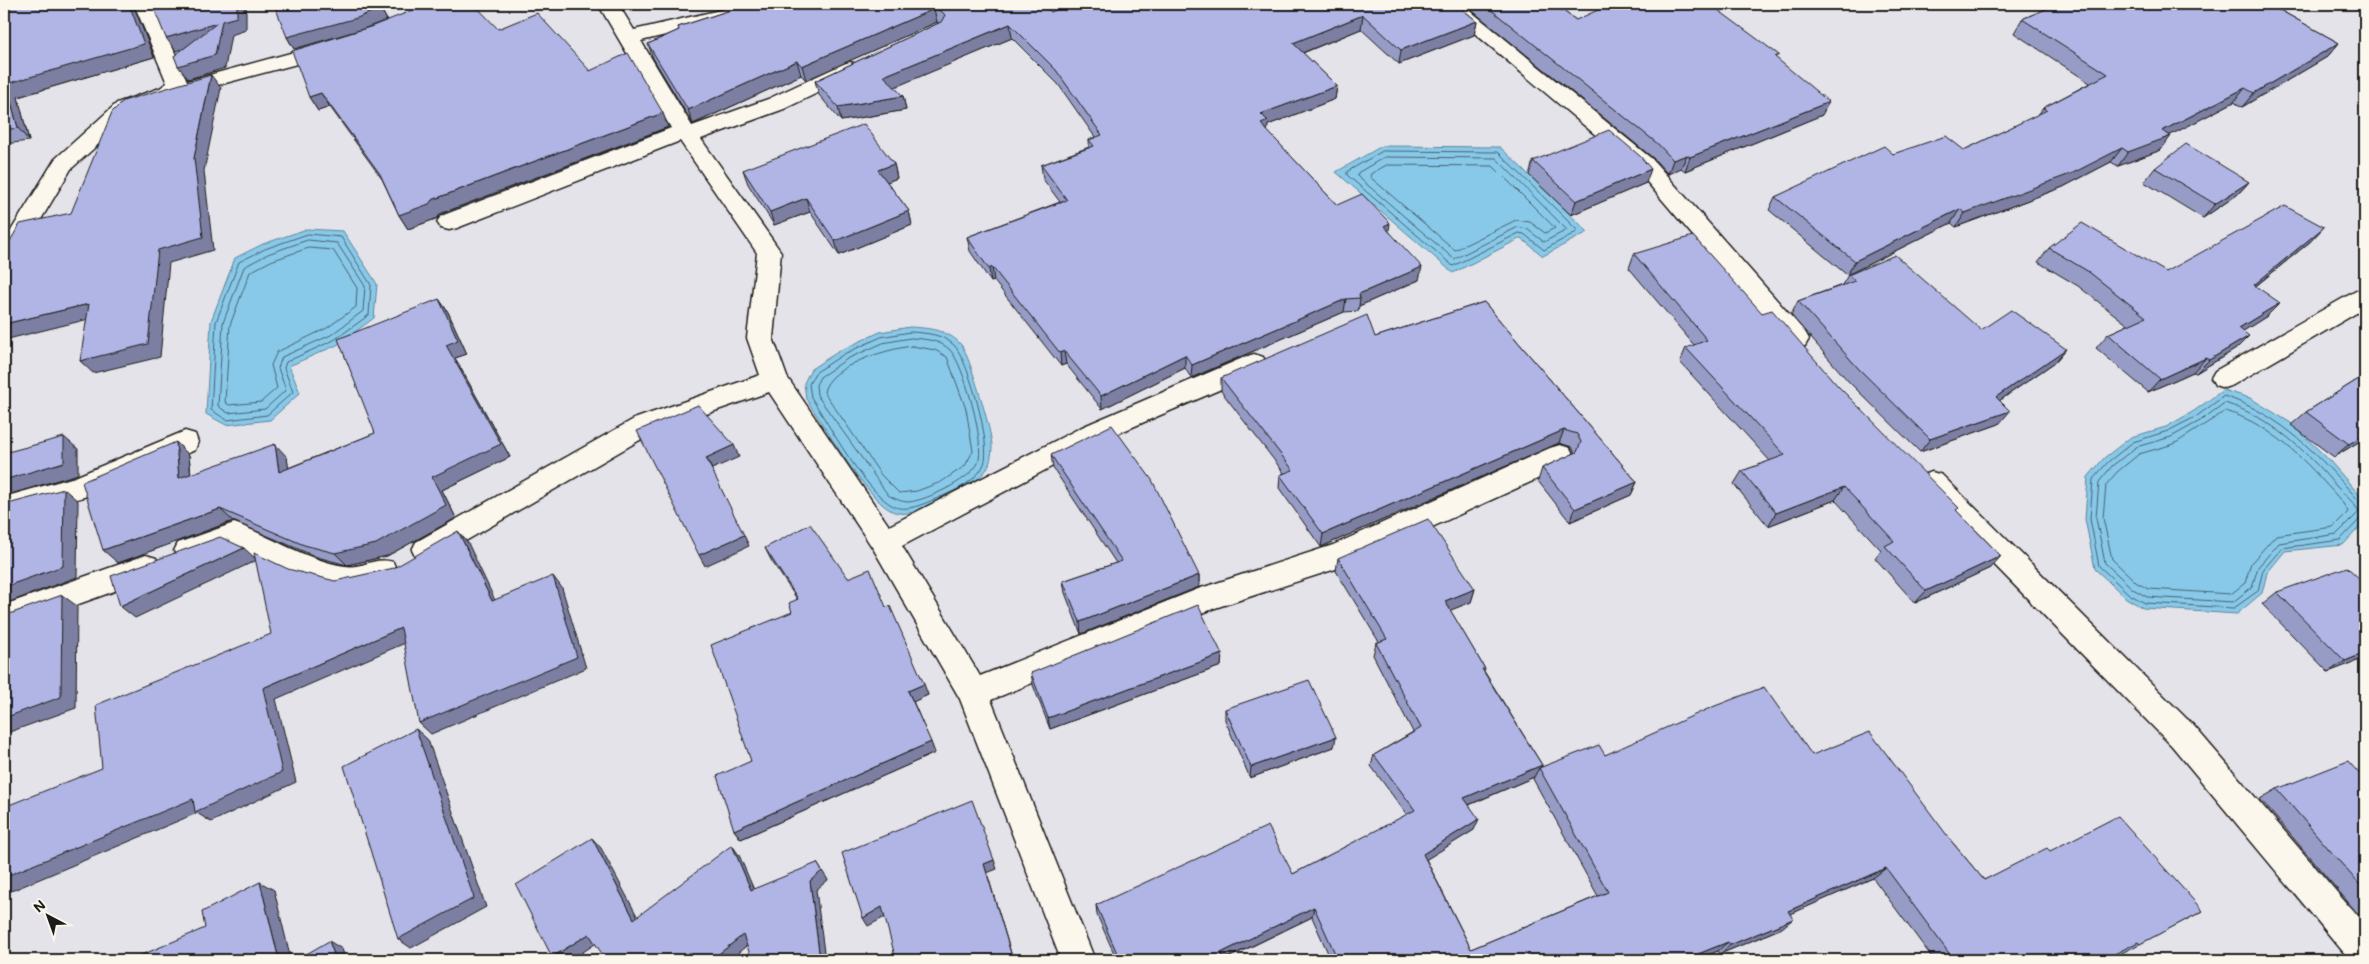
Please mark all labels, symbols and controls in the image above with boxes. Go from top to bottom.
north arrow [22,892,72,942]
text: N [29,895,49,916]

